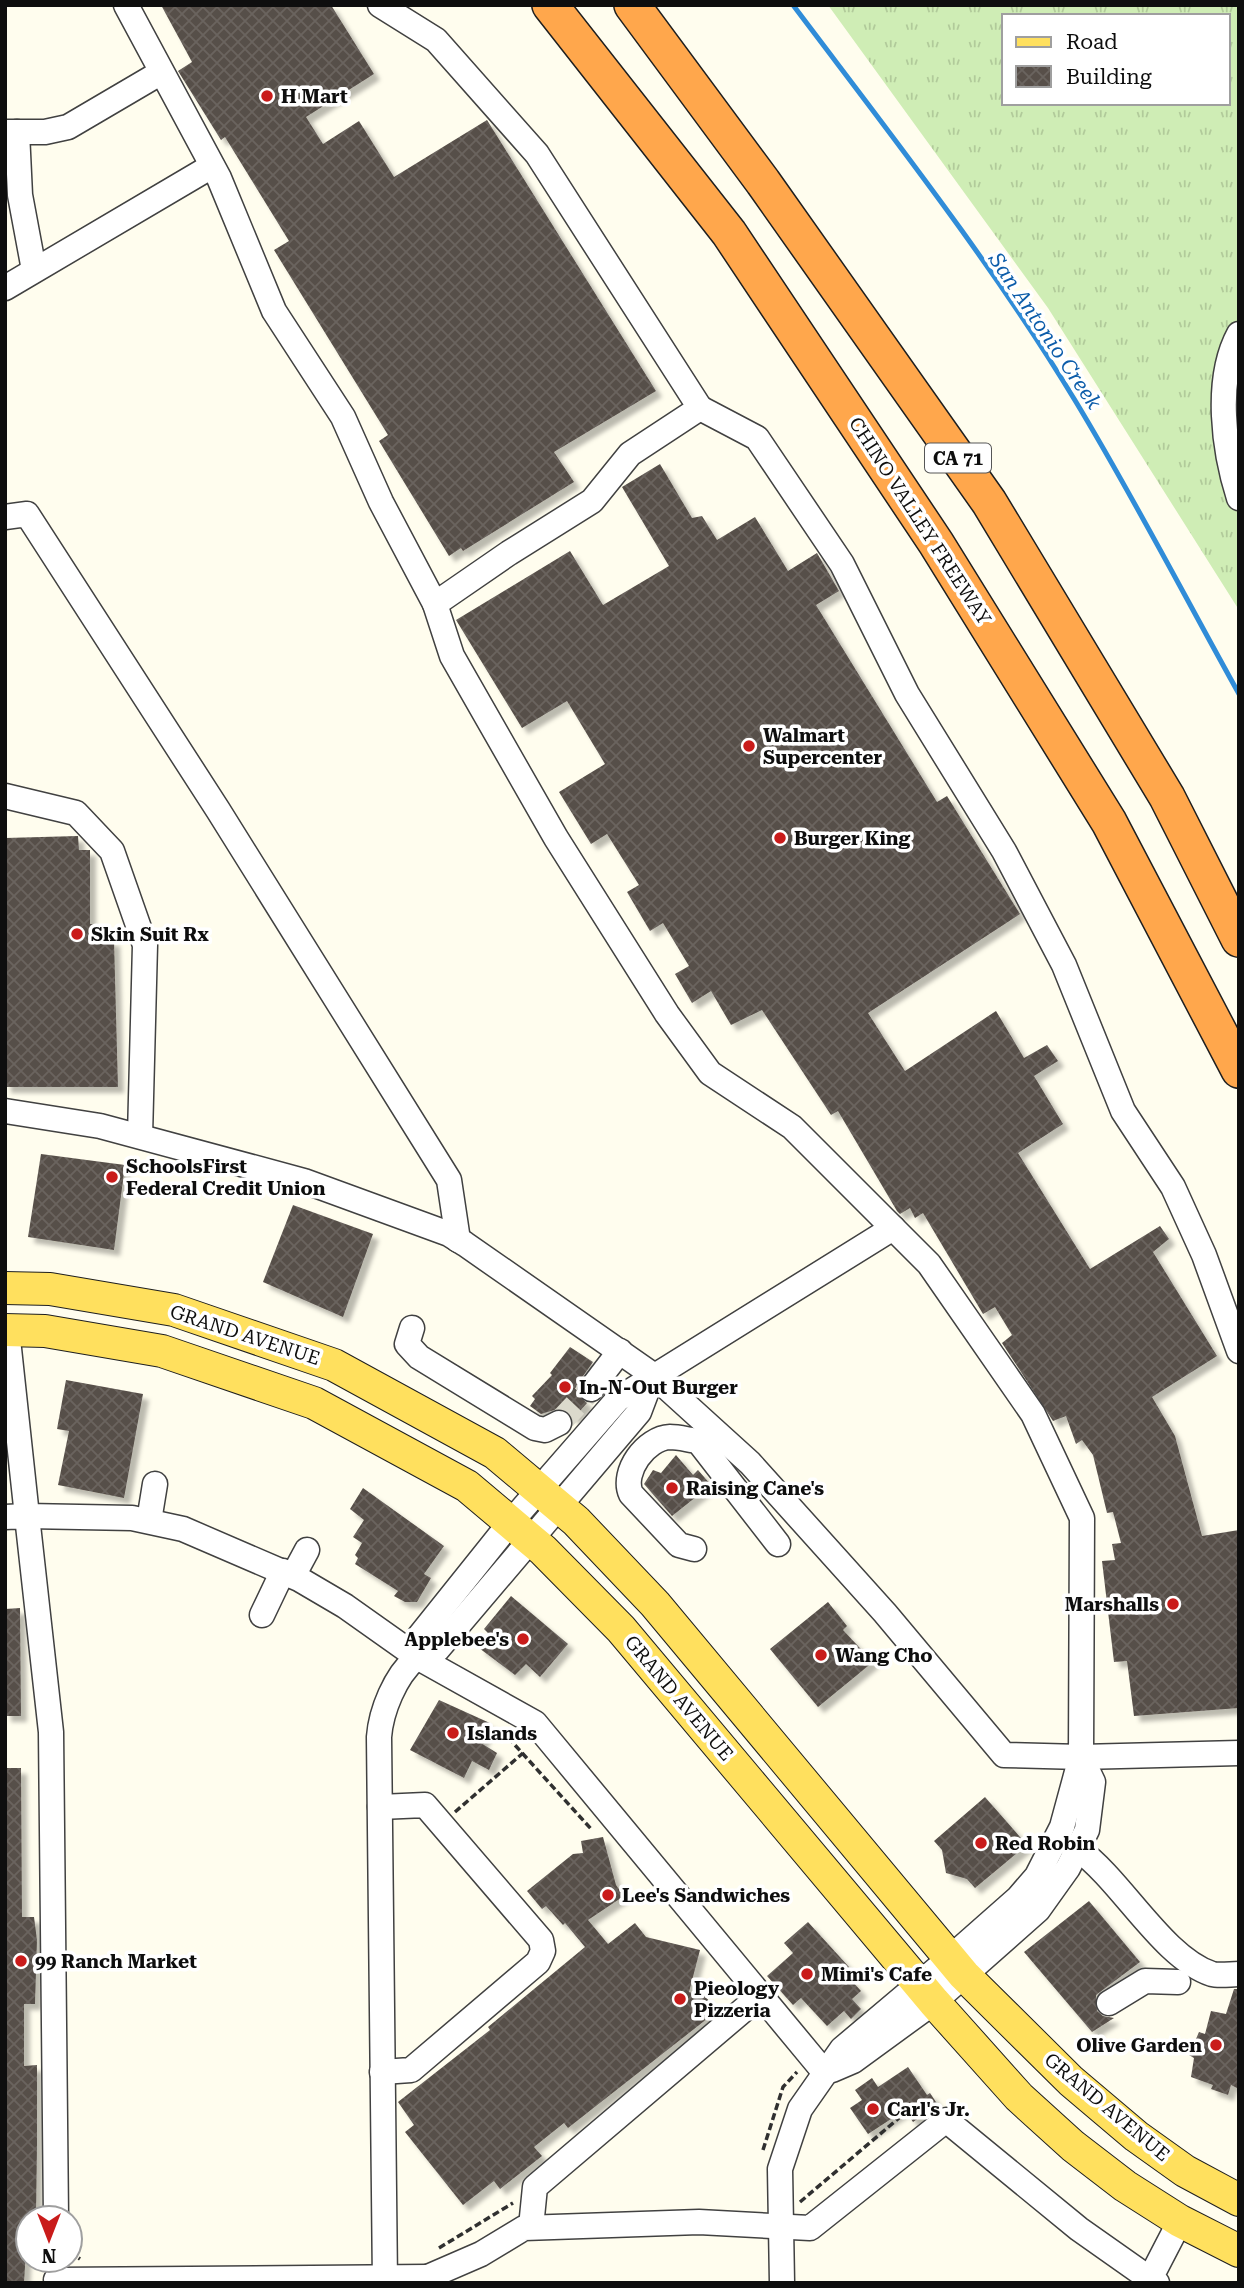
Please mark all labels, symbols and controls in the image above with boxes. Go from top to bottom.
legend [1002,14,1230,105]
text: Road [1066,30,1118,54]
text: Building [1066,65,1152,89]
place label: H Mart [281,85,348,108]
marker: H Mart [259,88,275,104]
water label: San Antonio Creek [983,247,1107,414]
street label: CHINO VALLEY FREEWAY [844,413,996,629]
road number: CA 71 [925,444,991,472]
place label: Walmart Supercenter [763,724,882,769]
marker: Walmart Supercenter [741,738,757,754]
place label: Burger King [794,827,910,850]
marker: Burger King [772,830,788,846]
place label: Skin Suit Rx [91,923,210,946]
marker: Skin Suit Rx [69,926,85,942]
place label: SchoolsFirst Federal Credit Union [126,1155,326,1200]
marker: SchoolsFirst Federal Credit Union [104,1169,120,1185]
street label: GRAND AVENUE [167,1300,323,1370]
place label: In-N-Out Burger [579,1376,738,1399]
marker: In-N-Out Burger [557,1379,573,1395]
place label: Raising Cane's [686,1477,824,1500]
marker: Raising Cane's [664,1480,680,1496]
place label: Marshalls [1065,1593,1159,1616]
marker: Marshalls [1165,1596,1181,1612]
place label: Applebee's [405,1628,509,1651]
marker: Applebee's [515,1631,531,1647]
street label: GRAND AVENUE [620,1631,738,1765]
place label: Wang Cho [835,1644,933,1667]
marker: Wang Cho [813,1647,829,1663]
place label: Islands [467,1722,537,1745]
marker: Islands [445,1725,461,1741]
place label: Red Robin [995,1832,1096,1855]
marker: Red Robin [973,1835,989,1851]
place label: Lee's Sandwiches [622,1884,790,1907]
marker: Lee's Sandwiches [600,1887,616,1903]
place label: 99 Ranch Market [35,1950,197,1973]
marker: 99 Ranch Market [13,1953,29,1969]
place label: Mimi's Cafe [821,1963,932,1986]
marker: Mimi's Cafe [799,1966,815,1982]
place label: Pieology Pizzeria [694,1977,780,2022]
marker: Pieology Pizzeria [672,1991,688,2007]
place label: Olive Garden [1076,2034,1202,2057]
marker: Olive Garden [1208,2037,1224,2053]
street label: GRAND AVENUE [1040,2048,1174,2166]
place label: Carl's Jr. [887,2098,970,2121]
marker: Carl's Jr. [865,2101,881,2117]
north arrow [14,2204,84,2274]
text: N [41,2244,56,2267]

